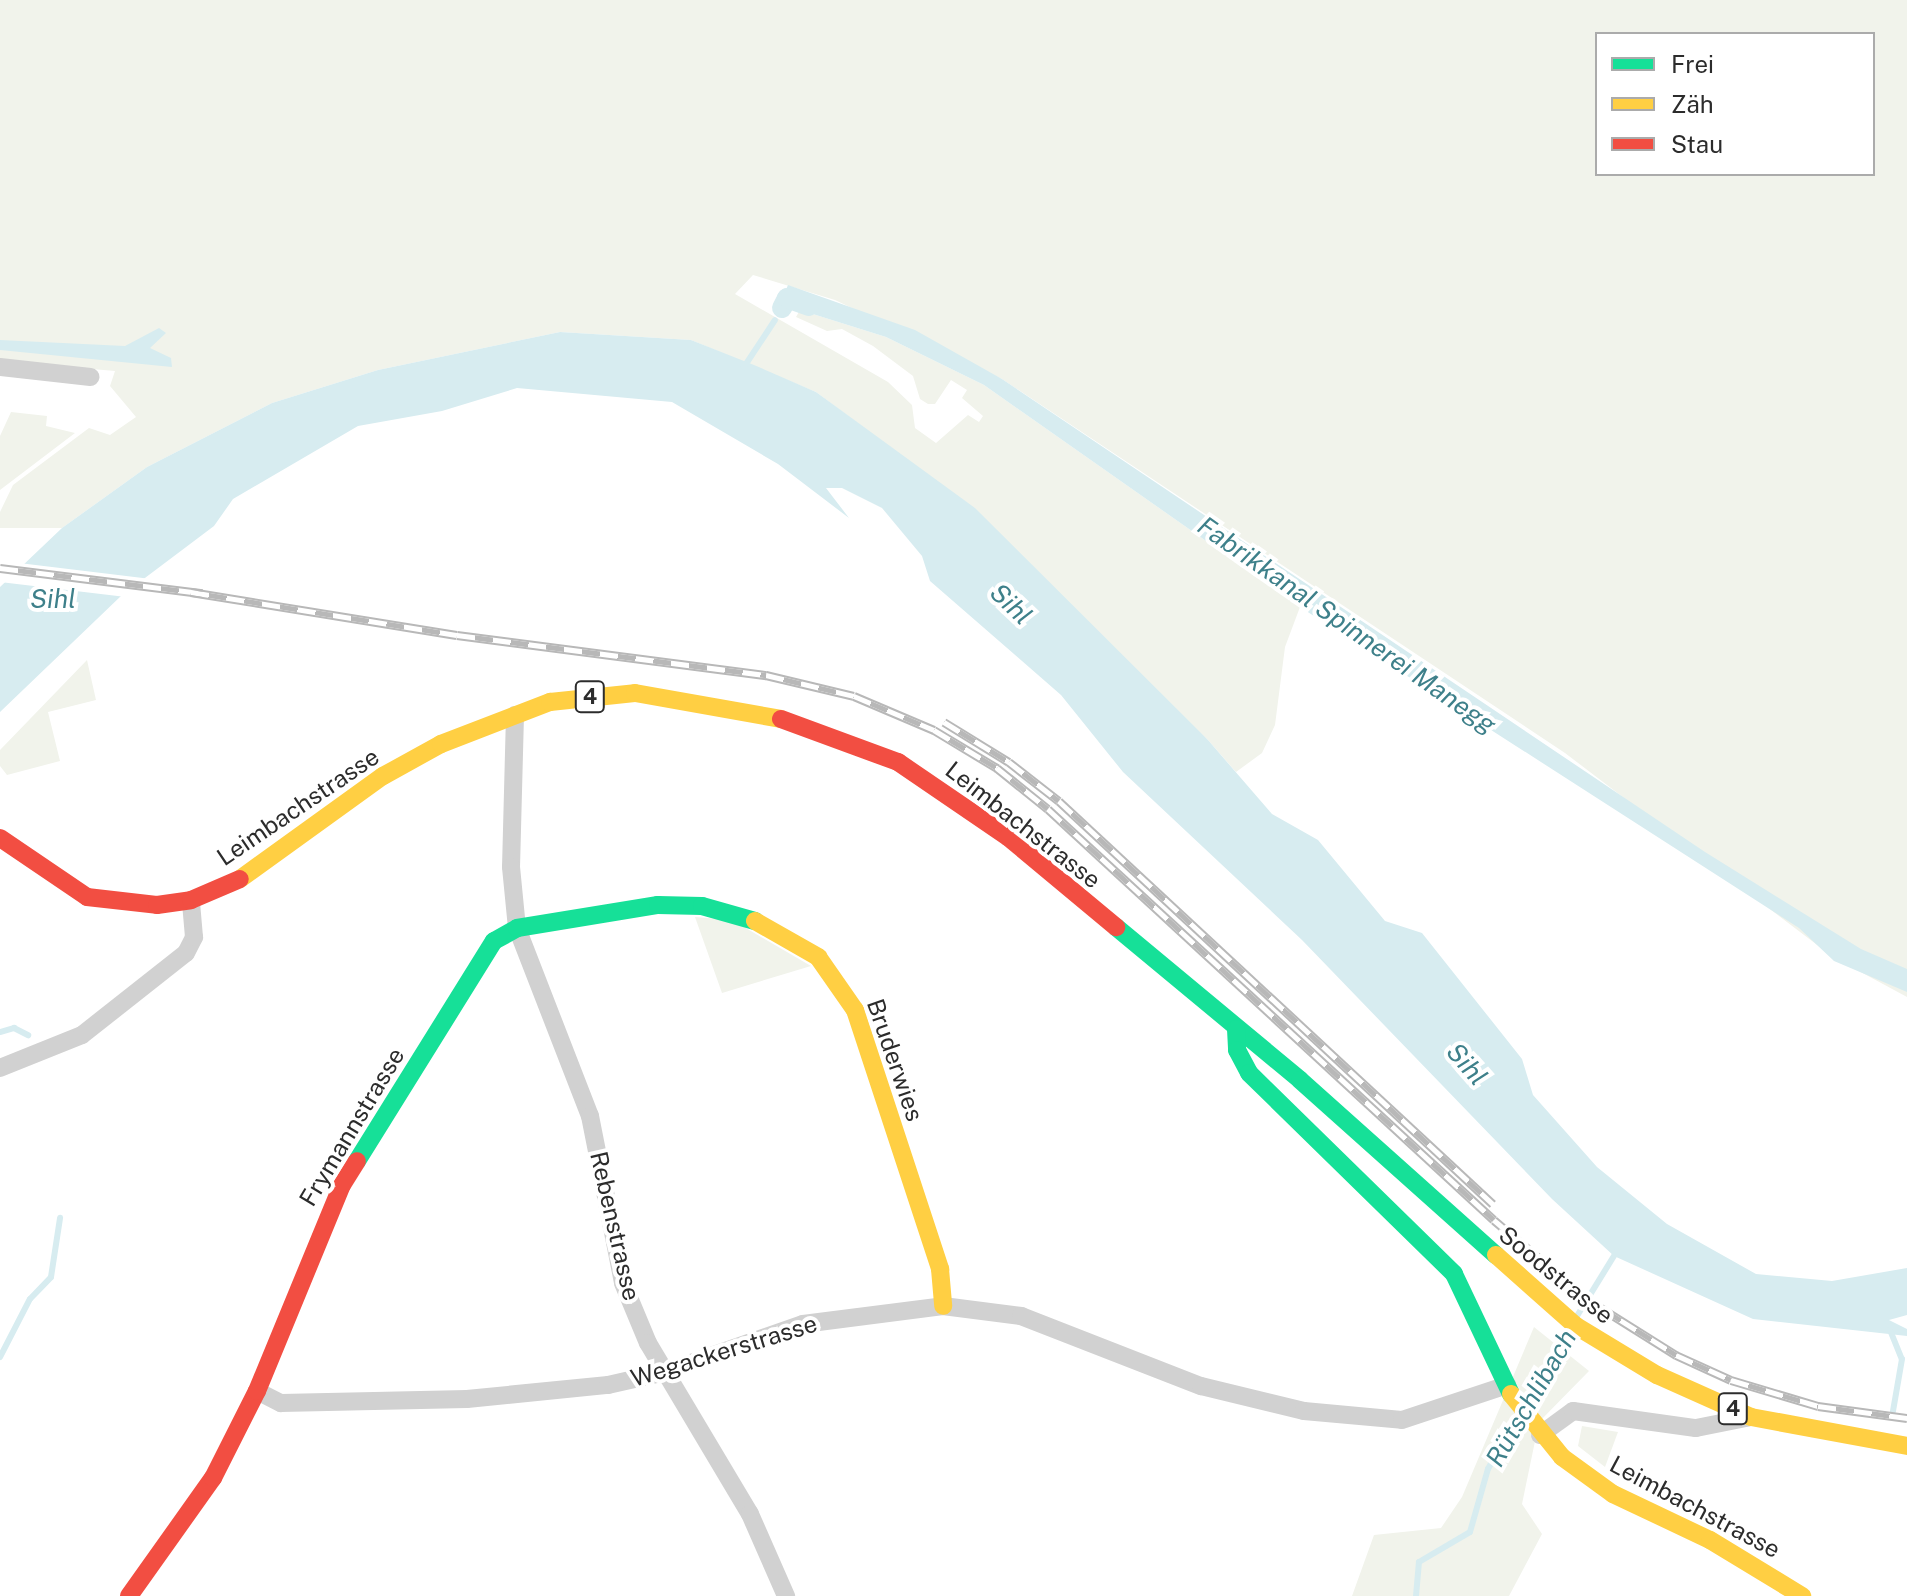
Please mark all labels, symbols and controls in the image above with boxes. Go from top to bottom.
legend [1595,32,1875,176]
text: Frei [1671,50,1714,78]
text: Zäh [1671,90,1714,118]
text: Stau [1671,130,1723,158]
water label: Fabrikkanal Spinnerei Manegg [1192,510,1502,740]
water label: Sihl [984,577,1038,631]
water label: Sihl [30,583,76,615]
road number: 4 [574,679,606,715]
street label: Leimbachstrasse [212,742,384,872]
street label: Leimbachstrasse [940,755,1106,895]
street label: Bruderwies [861,995,929,1125]
water label: Sihl [1440,1036,1494,1092]
street label: Frymannstrasse [293,1043,411,1211]
street label: Rebenstrasse [584,1149,646,1303]
street label: Soodstrasse [1493,1220,1619,1330]
street label: Wegackerstrasse [628,1309,820,1393]
water label: Rütschlibach [1479,1324,1583,1472]
road number: 4 [1717,1391,1749,1427]
street label: Leimbachstrasse [1605,1450,1785,1564]

